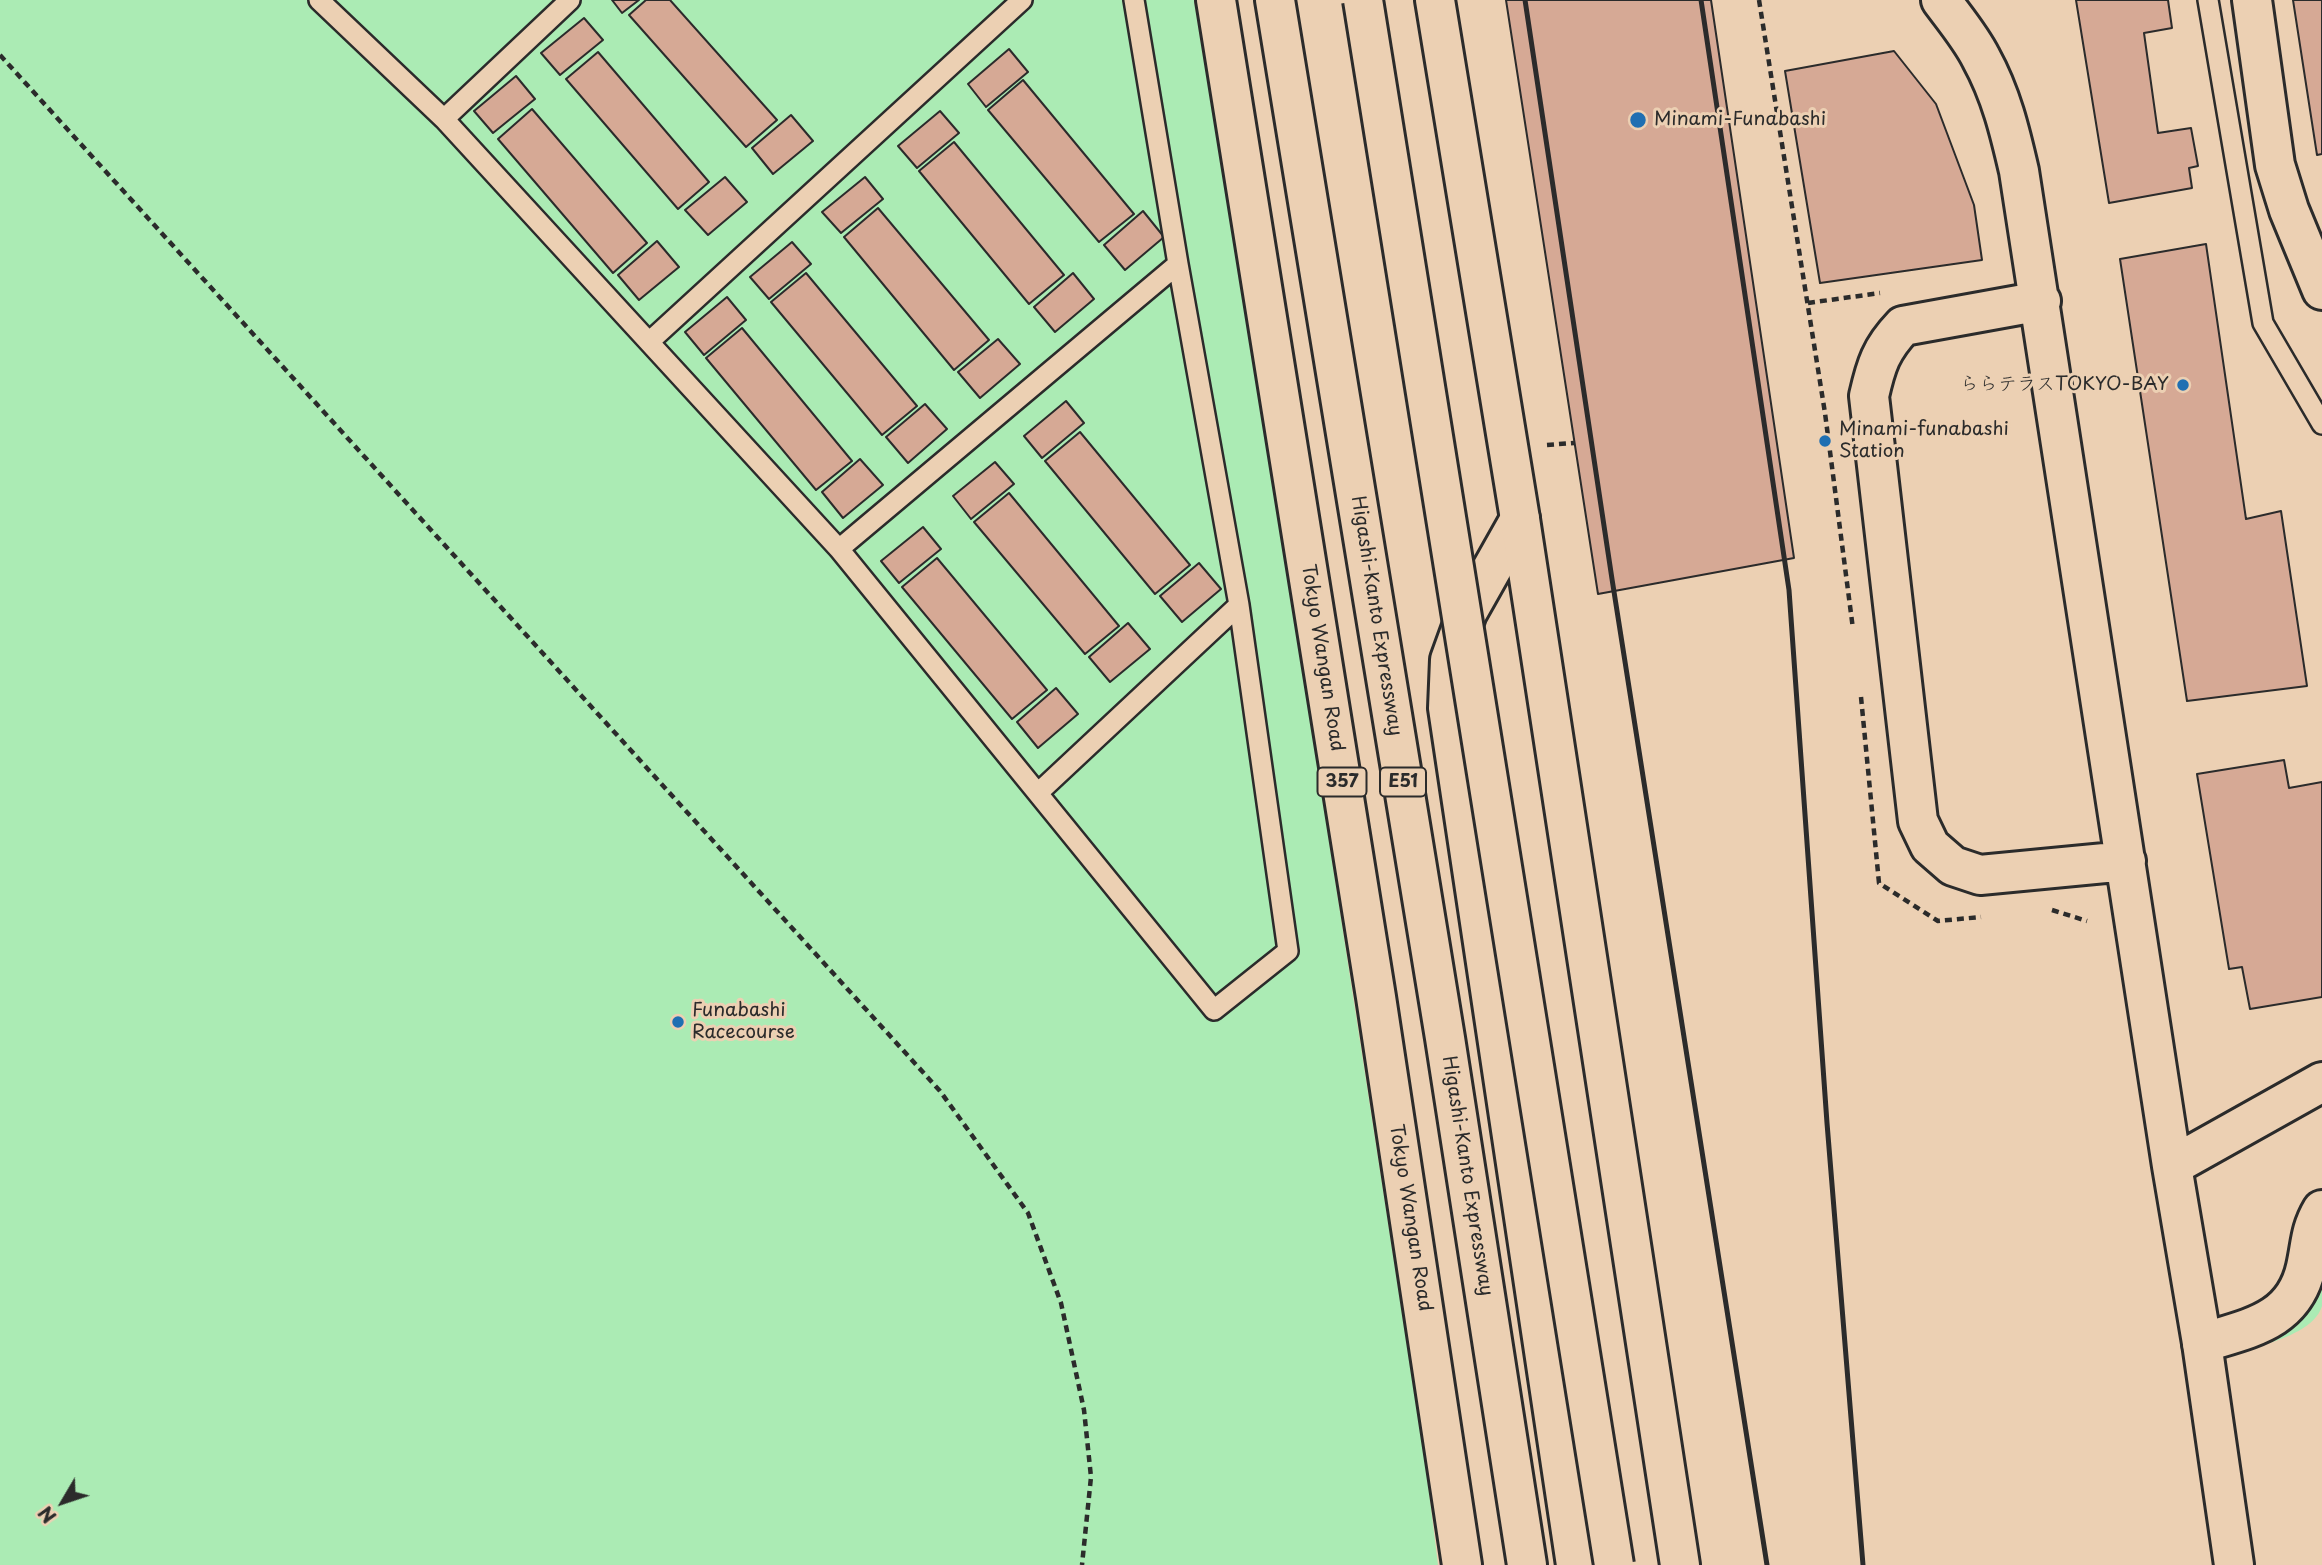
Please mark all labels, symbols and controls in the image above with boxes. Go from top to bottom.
place label: Minami-Funabashi [1654,109,1826,131]
marker: Minami-Funabashi [1628,110,1648,130]
place label: ららテラスTOKYO-BAY [1960,374,2169,396]
marker: ららテラスTOKYO-BAY [2175,377,2191,393]
place label: Minami-funabashi Station [1839,419,2009,463]
marker: Minami-funabashi Station [1817,433,1833,449]
street label: Higashi-Kanto Expressway [1346,494,1406,738]
street label: Tokyo Wangan Road [1296,563,1348,753]
road number: 357 [1318,768,1366,796]
road number: E51 [1380,768,1426,796]
place label: Funabashi Racecourse [692,1000,795,1044]
marker: Funabashi Racecourse [670,1014,686,1030]
street label: Higashi-Kanto Expressway [1437,1054,1497,1298]
street label: Tokyo Wangan Road [1384,1123,1436,1313]
north arrow [28,1467,98,1537]
text: N [31,1501,62,1530]

